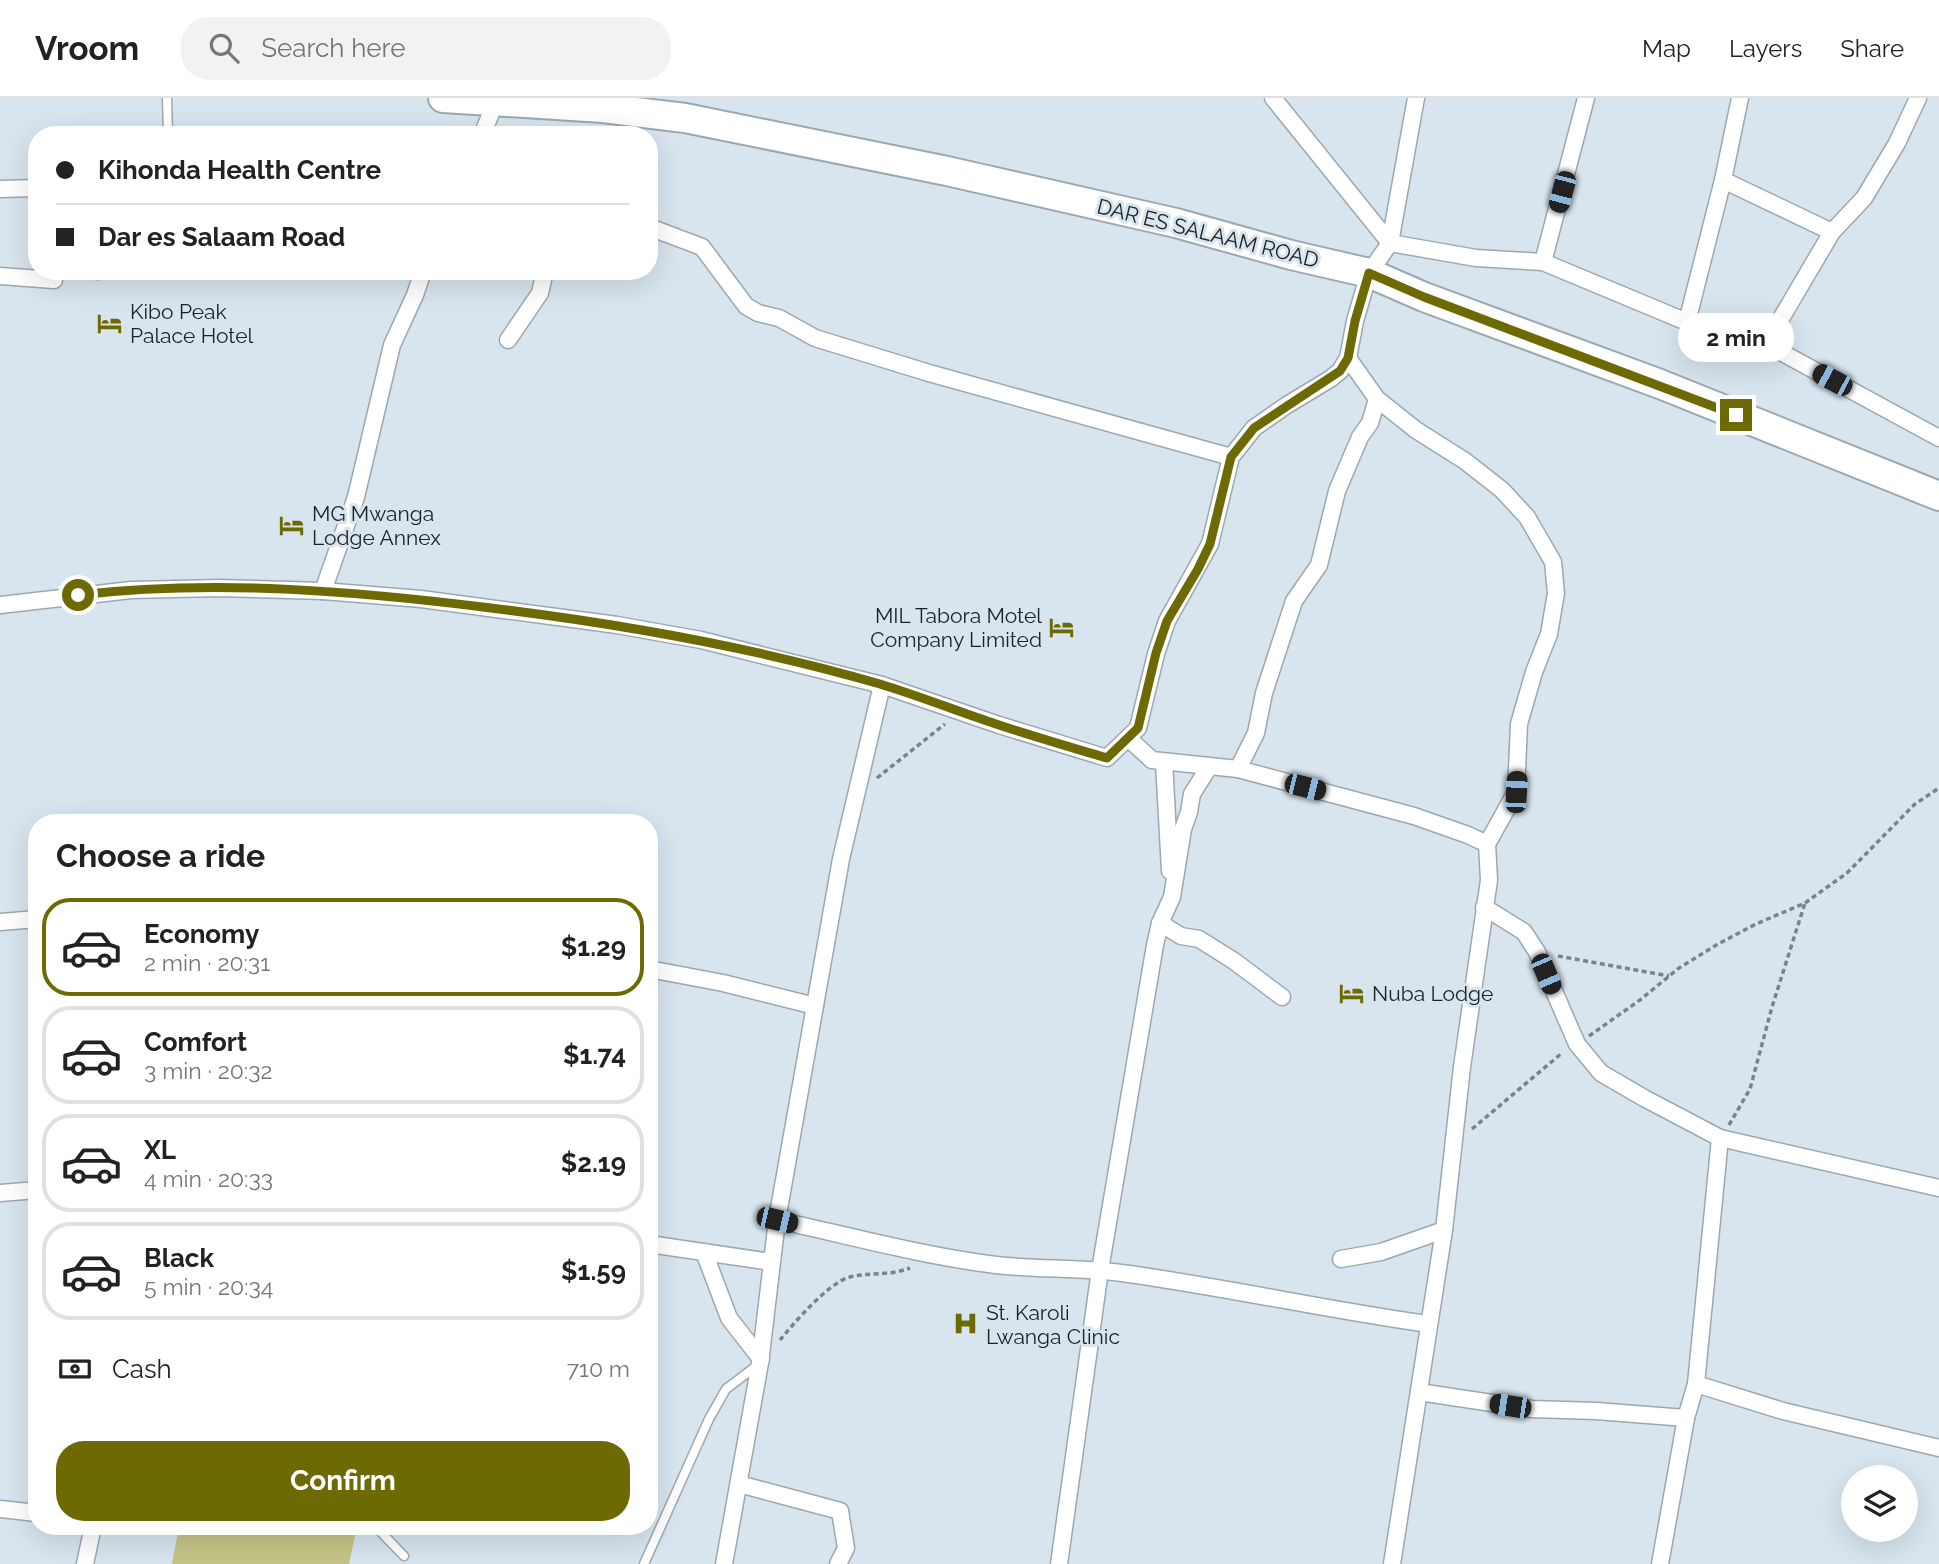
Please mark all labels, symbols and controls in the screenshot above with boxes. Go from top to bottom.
search box [181,17,671,80]
text: Vroom [35,29,139,68]
icon: search [205,29,243,67]
text: Search here [261,33,406,63]
text: Map [1642,34,1691,63]
text: Layers [1729,34,1802,63]
text: Share [1840,34,1904,63]
text: Kihonda Health Centre [98,155,381,185]
car [1547,169,1578,215]
street label: DAR ES SALAAM ROAD [1094,193,1322,273]
text: Dar es Salaam Road [98,222,345,252]
place label: Kibo Peak Palace Hotel [130,299,253,348]
hotel icon: Kibo Peak Palace Hotel [96,309,124,337]
callout: 2 min [1678,314,1794,362]
text: 2 min [1706,324,1766,351]
car [1809,361,1856,399]
route end [1720,399,1752,431]
place label: MG Mwanga Lodge Annex [312,501,441,550]
hotel icon: MG Mwanga Lodge Annex [278,511,306,539]
route start [62,579,94,611]
place label: MIL Tabora Motel Company Limited [870,603,1042,652]
hotel icon: MIL Tabora Motel Company Limited [1048,613,1076,641]
car [1505,770,1528,814]
car [1283,772,1328,802]
text: Choose a ride [56,837,265,874]
icon: car [60,916,123,979]
text: Economy [144,919,259,949]
text: $1.29 [561,932,626,962]
text: 2 min · 20:31 [144,949,270,976]
car [1529,951,1564,997]
hotel icon: Nuba Lodge [1338,979,1366,1007]
place label: Nuba Lodge [1372,981,1493,1006]
icon: car [60,1024,123,1087]
text: Comfort [144,1027,247,1057]
text: $1.74 [563,1040,626,1070]
text: 3 min · 20:32 [144,1057,272,1084]
icon: car [60,1132,123,1195]
text: XL [144,1135,176,1165]
text: $2.19 [561,1148,626,1178]
text: 4 min · 20:33 [144,1165,273,1192]
car [755,1205,800,1235]
icon: car [60,1240,123,1303]
text: Black [144,1243,214,1273]
text: $1.59 [561,1256,626,1286]
text: 5 min · 20:34 [144,1273,273,1300]
place label: St. Karoli Lwanga Clinic [986,1300,1120,1349]
hospital icon: St. Karoli Lwanga Clinic [952,1310,980,1338]
icon: cash [56,1350,94,1388]
text: Cash [112,1354,172,1384]
text: 710 m [567,1355,630,1382]
car [1488,1392,1533,1420]
button: Confirm [56,1441,630,1521]
map controls [1841,1465,1918,1542]
button: layers [1841,1465,1918,1542]

